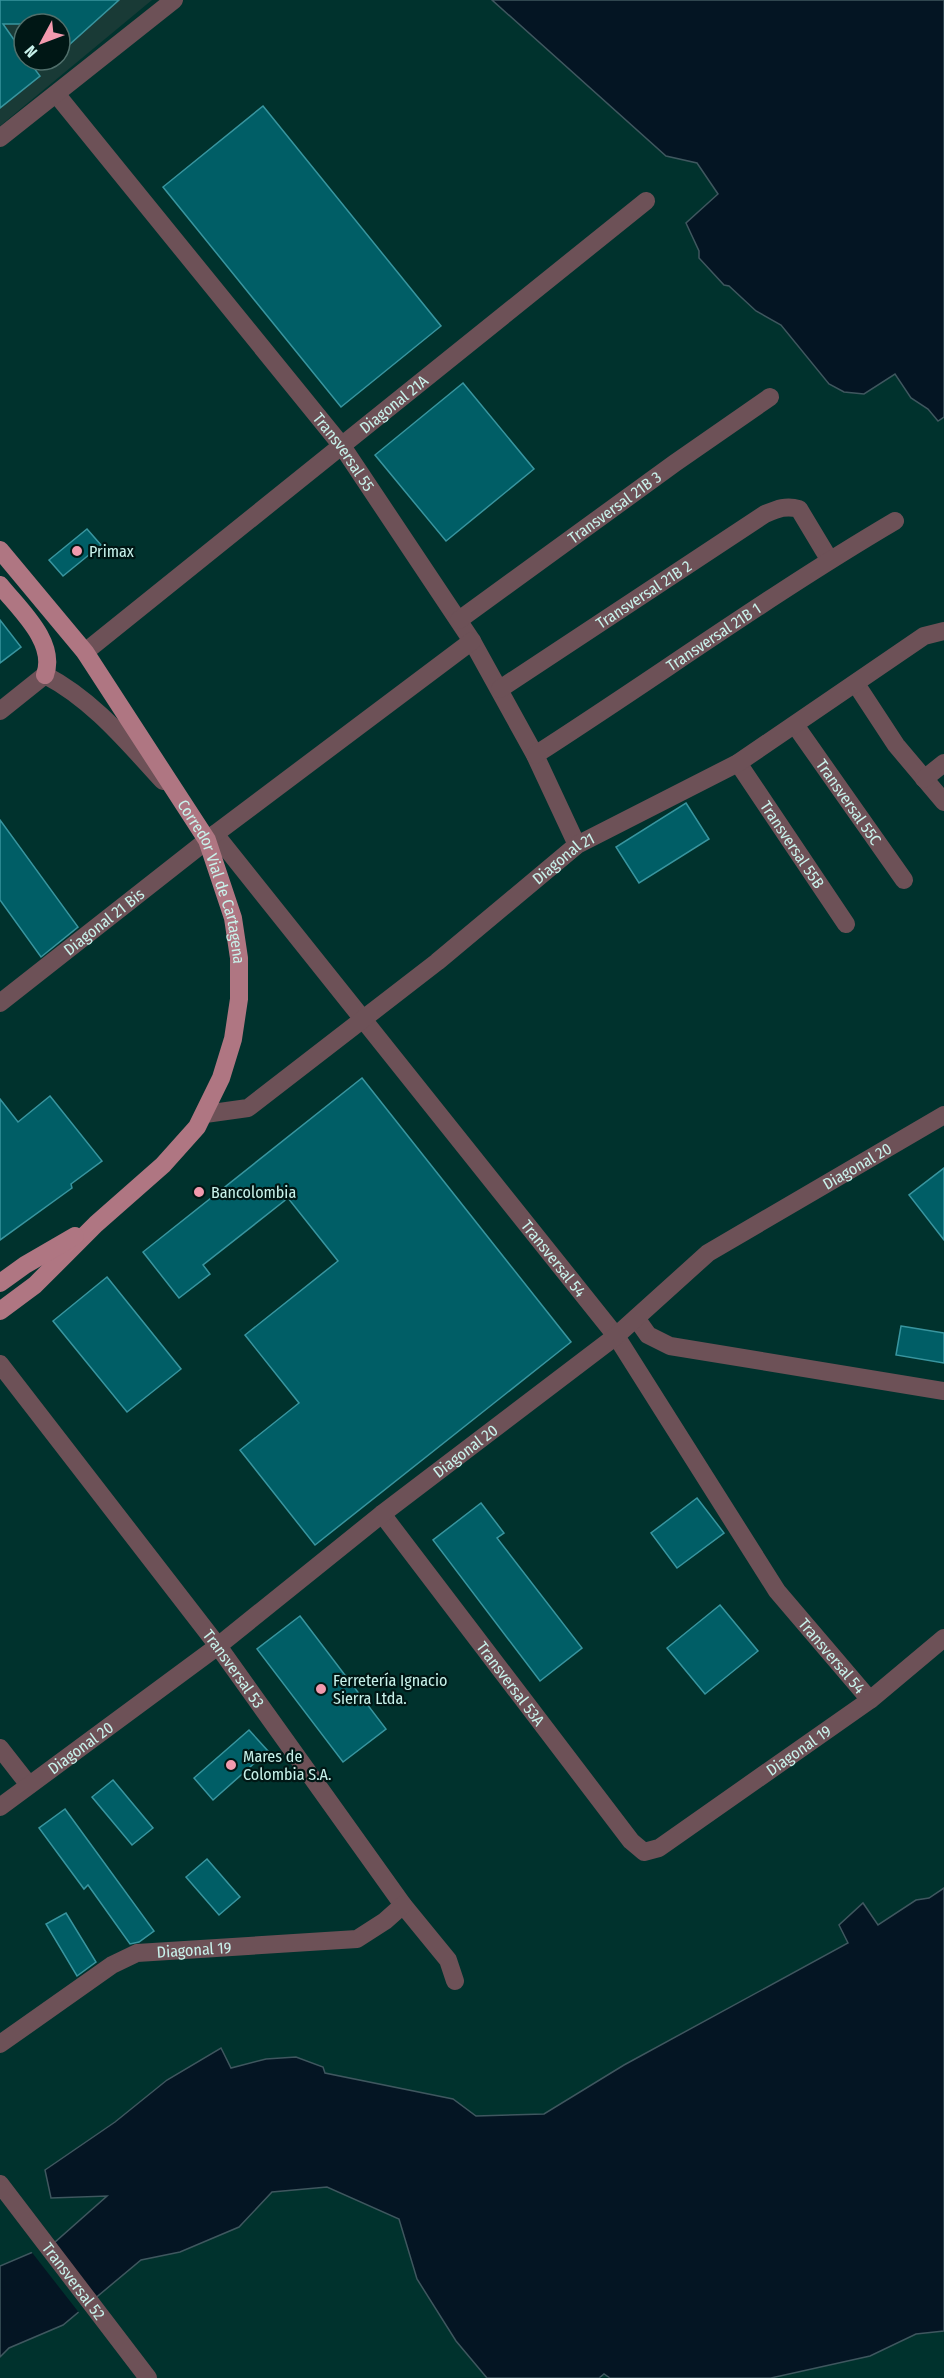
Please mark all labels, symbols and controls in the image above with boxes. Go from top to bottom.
north arrow [12,12,72,72]
text: N [21,42,41,61]
street label: Diagonal 21A [356,370,432,437]
street label: Transversal 55 [309,409,379,495]
street label: Transversal 21B 3 [564,467,665,547]
place label: Primax [89,542,134,561]
marker: Primax [70,544,84,558]
street label: Transversal 21B 2 [592,556,695,633]
street label: Transversal 21B 1 [663,598,764,675]
street label: Transversal 55C [812,755,886,848]
street label: Corredor Vial de Cartagena [174,796,249,964]
street label: Transversal 55B [757,797,829,892]
street label: Diagonal 21 [528,828,598,888]
street label: Diagonal 21 Bis [60,884,148,959]
street label: Diagonal 20 [819,1138,895,1193]
place label: Bancolombia [211,1183,296,1202]
marker: Bancolombia [192,1185,206,1199]
street label: Transversal 54 [518,1216,590,1301]
street label: Diagonal 20 [429,1420,501,1481]
street label: Transversal 54 [795,1614,870,1697]
street label: Transversal 53 [199,1626,269,1711]
street label: Transversal 53A [473,1638,549,1730]
place label: Ferretería Ignacio Sierra Ltda. [333,1671,447,1708]
marker: Ferretería Ignacio Sierra Ltda. [314,1682,328,1696]
street label: Diagonal 20 [44,1717,117,1778]
street label: Diagonal 19 [762,1721,835,1779]
place label: Mares de Colombia S.A. [243,1747,332,1784]
marker: Mares de Colombia S.A. [224,1758,238,1772]
street label: Diagonal 19 [156,1937,232,1961]
street label: Transversal 52 [39,2239,109,2323]

